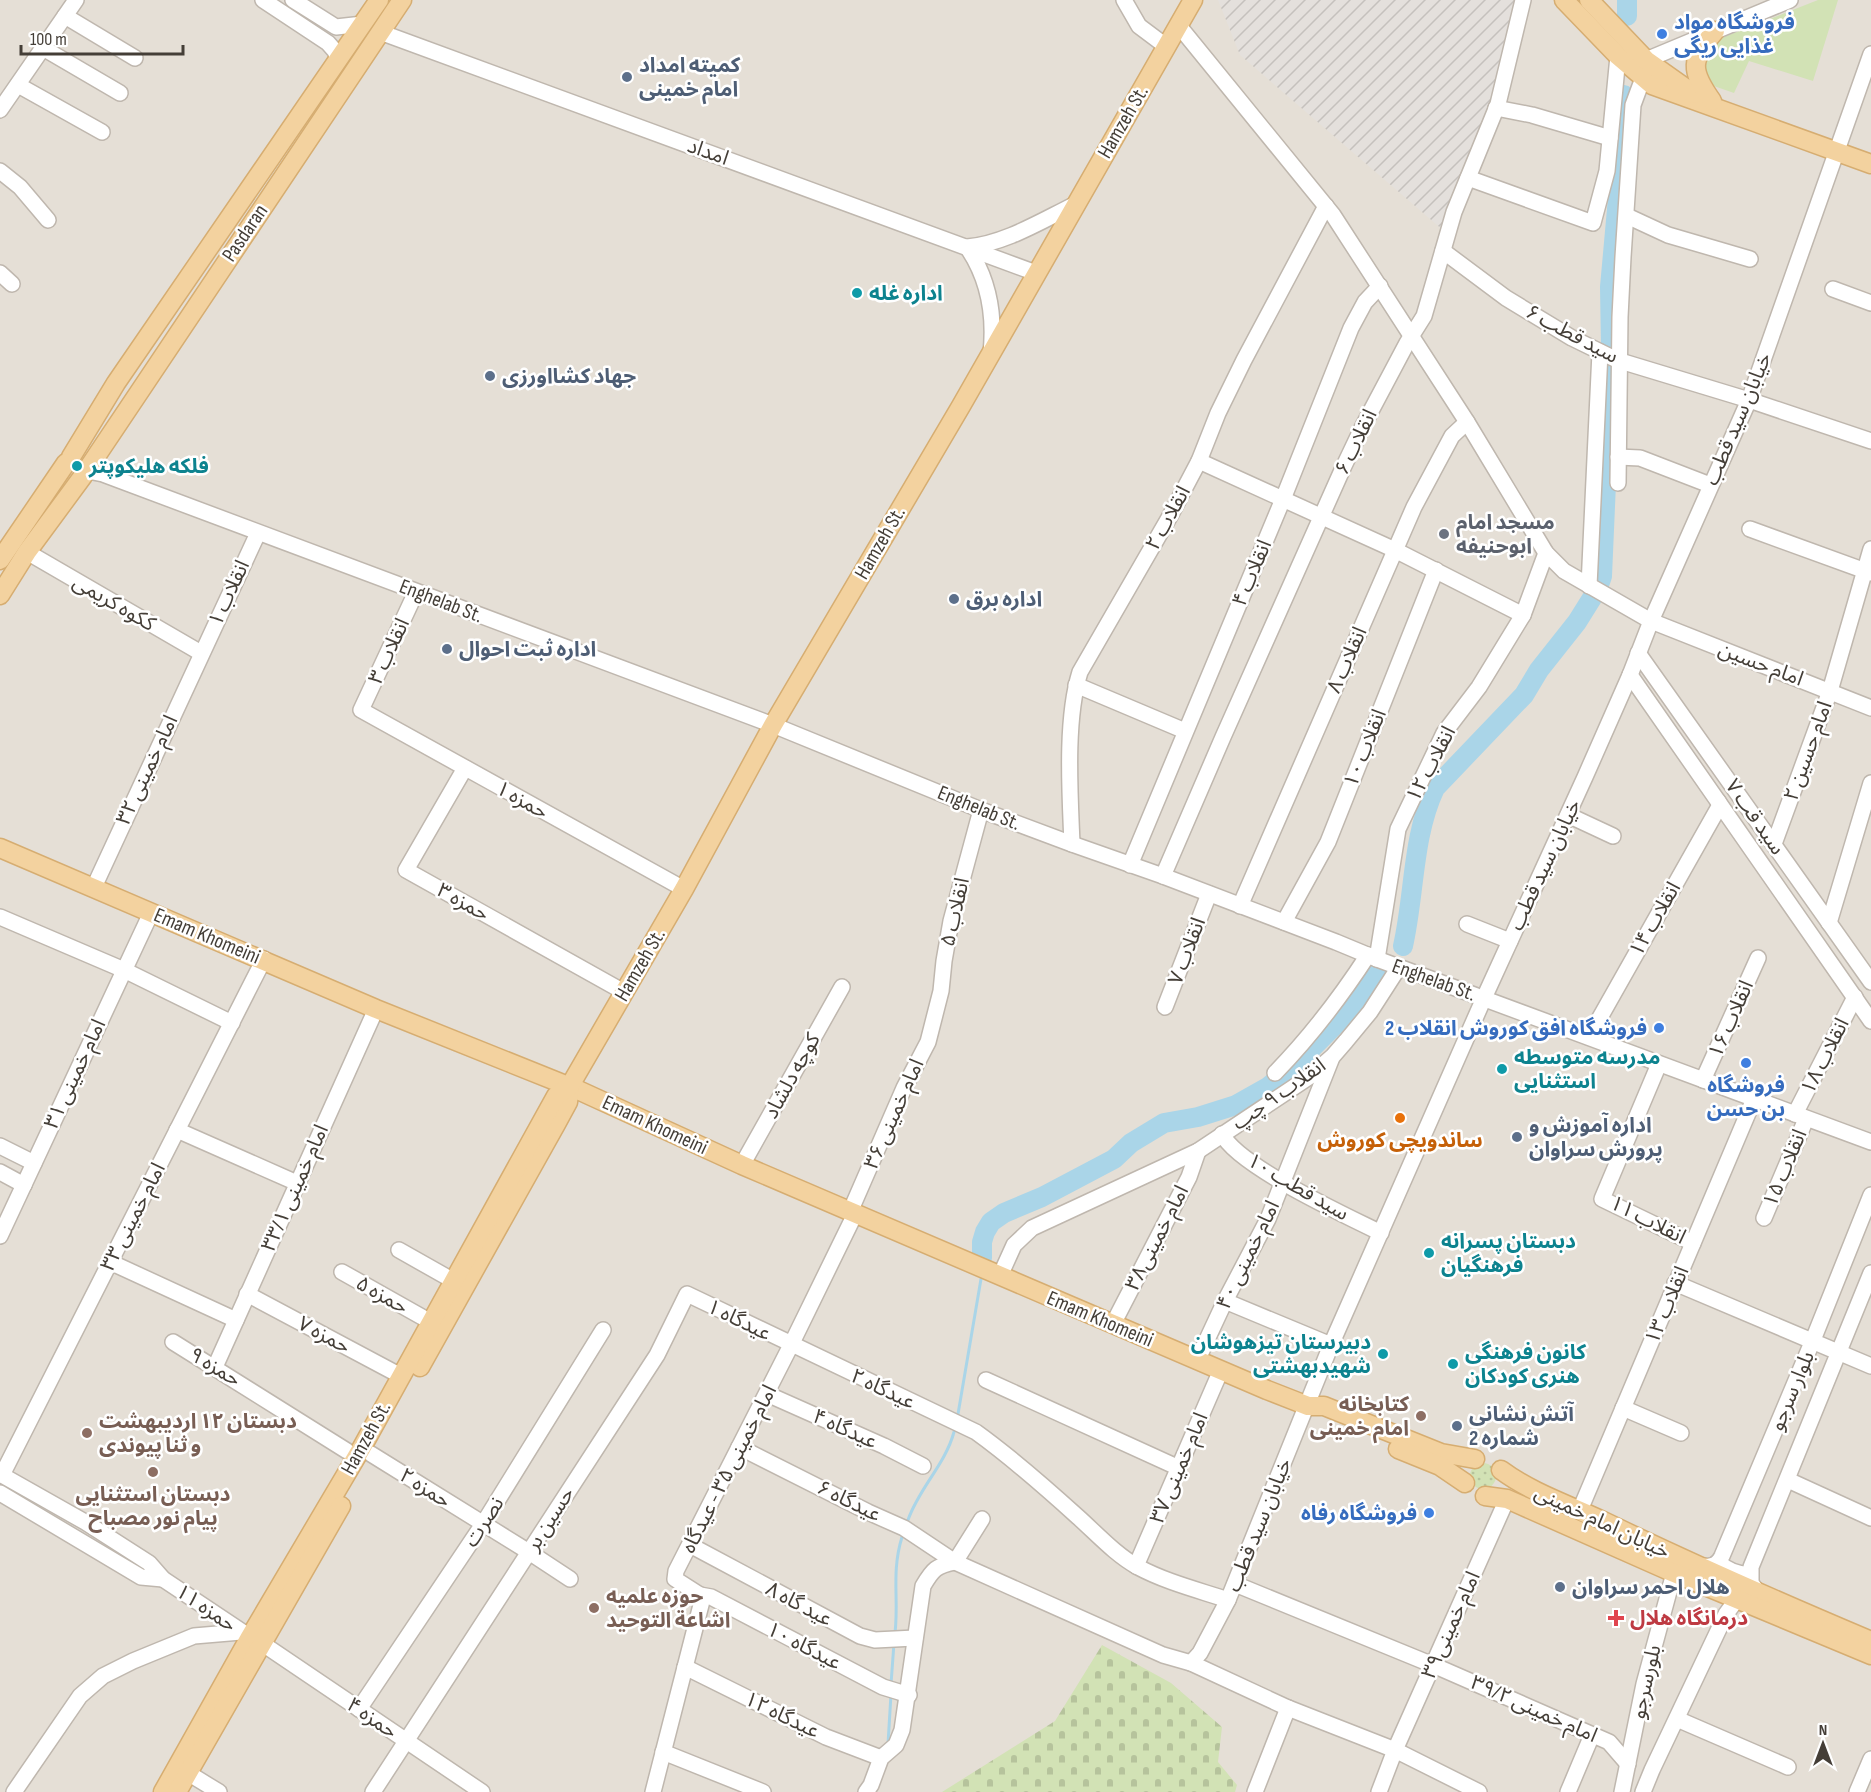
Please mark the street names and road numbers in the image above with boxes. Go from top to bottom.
street label: Hamzeh St. [1092,81,1154,163]
street label: امداد [684,133,732,171]
street label: Pasdaran [217,200,273,266]
street label: سید قطب ۶ [1521,299,1623,369]
street label: خیابان سید قطب [1699,349,1777,489]
street label: انقلاب ۶ [1329,405,1383,479]
street label: انقلاب ۲ [1140,481,1196,555]
street label: Hamzeh St. [849,502,911,584]
street label: انقلاب ۴ [1227,536,1277,610]
street label: انقلاب ۱ [203,556,255,630]
street label: ککوه کریمی [68,569,160,637]
street label: Enghelab St. [396,574,486,628]
street label: انقلاب ۳ [363,614,415,688]
street label: انقلاب ۸ [1321,623,1373,697]
street label: امام حسین [1714,636,1807,694]
street label: امام حسین ۲ [1778,698,1840,805]
street label: انقلاب ۱۰ [1338,705,1392,791]
street label: امام خمینی ۳۲ [111,711,186,830]
street label: انقلاب ۱۲ [1401,722,1461,806]
street label: سید قب ۷ [1720,774,1790,860]
street label: حمزه ۱ [492,776,552,824]
street label: Enghelab St. [934,780,1024,836]
street label: خیابان سید قطب [1504,795,1586,935]
street label: انقلاب ۵ [935,875,975,949]
street label: انقلاب ۱۴ [1624,877,1686,961]
street label: حمزه ۳ [433,878,493,926]
street label: Emam Khomeini [150,902,264,970]
street label: انقلاب ۷ [1163,914,1211,988]
street label: Hamzeh St. [609,924,671,1006]
street label: Enghelab St. [1389,953,1479,1007]
street label: انقلاب ۱۶ [1703,977,1759,1061]
street label: انقلاب ۱۸ [1795,1014,1855,1098]
street label: امام خمینی ۳۱ [39,1015,114,1134]
street label: کوچه دلشاد [758,1029,826,1123]
street label: انقلاب ۹ چپ [1227,1053,1331,1136]
street label: امام خمینی ۳۶ [859,1055,932,1174]
street label: Emam Khomeini [598,1090,712,1160]
street label: امام خمینی ۳۳/۱ [256,1121,337,1256]
street label: انقلاب ۱۵ [1758,1125,1812,1211]
street label: سید قطب ۱۰ [1243,1148,1353,1226]
street label: امام خمینی ۳۳ [95,1159,174,1277]
street label: امام خمینی۳۸ [1120,1181,1197,1296]
street label: انقلاب ۱۱ [1606,1190,1690,1250]
street label: امام خمینی ۴۰ [1211,1196,1288,1315]
street label: انقلاب ۱۳ [1640,1262,1694,1348]
street label: حمزه ۵ [352,1271,412,1319]
street label: Emam Khomeini [1043,1285,1157,1353]
street label: عیدگاه ۱ [703,1294,775,1346]
street label: حمزه ۷ [293,1311,355,1359]
street label: حمزه ۹ [185,1342,245,1392]
street label: بلوار سرجو [1764,1347,1820,1435]
street label: عیدگاه ۲ [847,1363,919,1415]
street label: امام خمینی ۳۵ - عیدگاه [676,1381,785,1559]
street label: Hamzeh St. [336,1397,396,1479]
street label: عیدگاه ۴ [809,1404,881,1454]
street label: امام خمینی ۳۷ [1144,1409,1216,1528]
street label: خیابان سید قطب [1221,1455,1297,1595]
street label: حمزه ۲ [395,1463,455,1513]
street label: عیدگاه ۶ [813,1475,885,1527]
street label: خیابان امام خمینی [1529,1480,1674,1567]
street label: حسین بر [520,1483,580,1556]
street label: نصرت [459,1492,509,1552]
street label: امام خمینی۳۹ [1416,1568,1488,1684]
street label: عید گاه ۸ [762,1576,836,1632]
street label: حمزه ۱۱ [171,1579,241,1637]
street label: عیدگاه ۱۰ [763,1617,845,1675]
street label: بلورسرجو [1625,1643,1667,1721]
street label: امام خمینی ۳۹/۲ [1466,1670,1601,1751]
street label: عیدگاه ۱۲ [740,1686,824,1744]
street label: حمزه ۴ [342,1692,402,1744]

